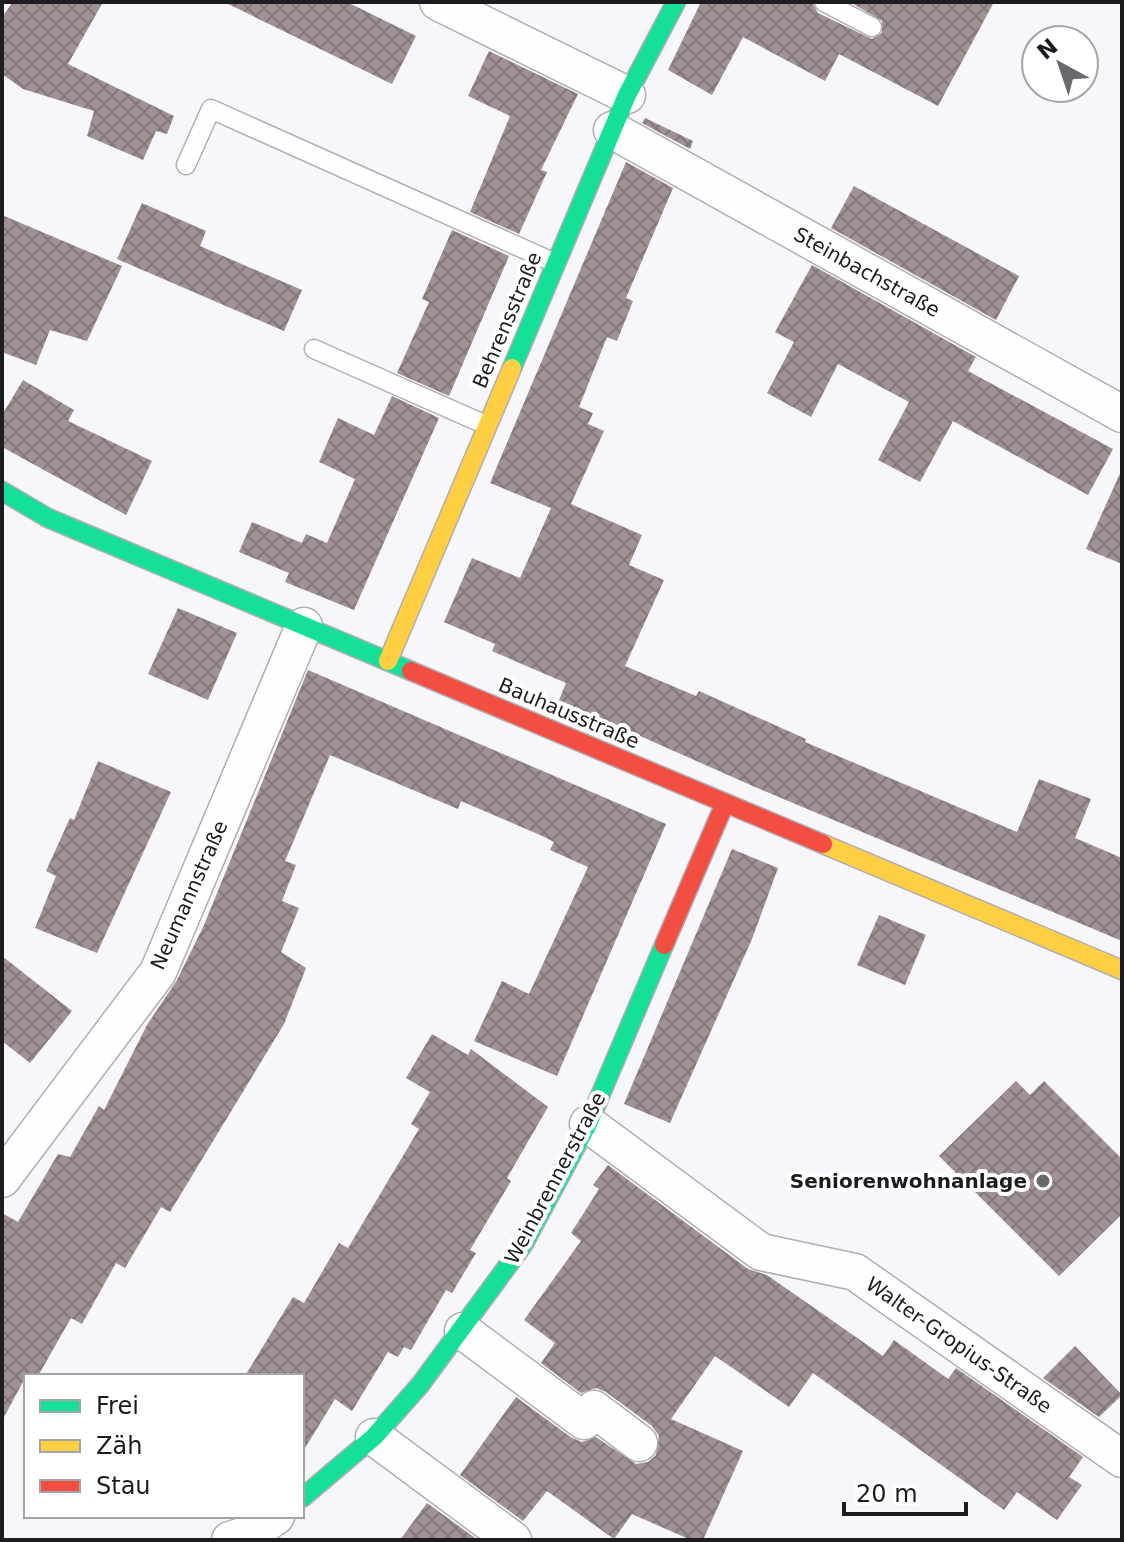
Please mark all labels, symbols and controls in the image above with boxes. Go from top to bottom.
north arrow [1020,24,1100,104]
text: N [1032,34,1063,65]
street label: Steinbachstraße [790,222,944,322]
street label: Behrensstraße [468,248,546,392]
street label: Bauhausstraße [495,673,643,753]
street label: Neumannstraße [145,817,233,973]
street label: Weinbrennerstraße [499,1088,611,1268]
place label: Seniorenwohnanlage [790,1169,1027,1193]
marker: Seniorenwohnanlage [1034,1172,1052,1190]
street label: Walter-Gropius-Straße [861,1272,1057,1418]
legend [24,1374,304,1518]
text: Frei [96,1392,139,1420]
text: Zäh [96,1432,142,1460]
scale bar [844,1466,966,1516]
text: Stau [96,1472,151,1500]
text: 20 m [856,1480,918,1508]

